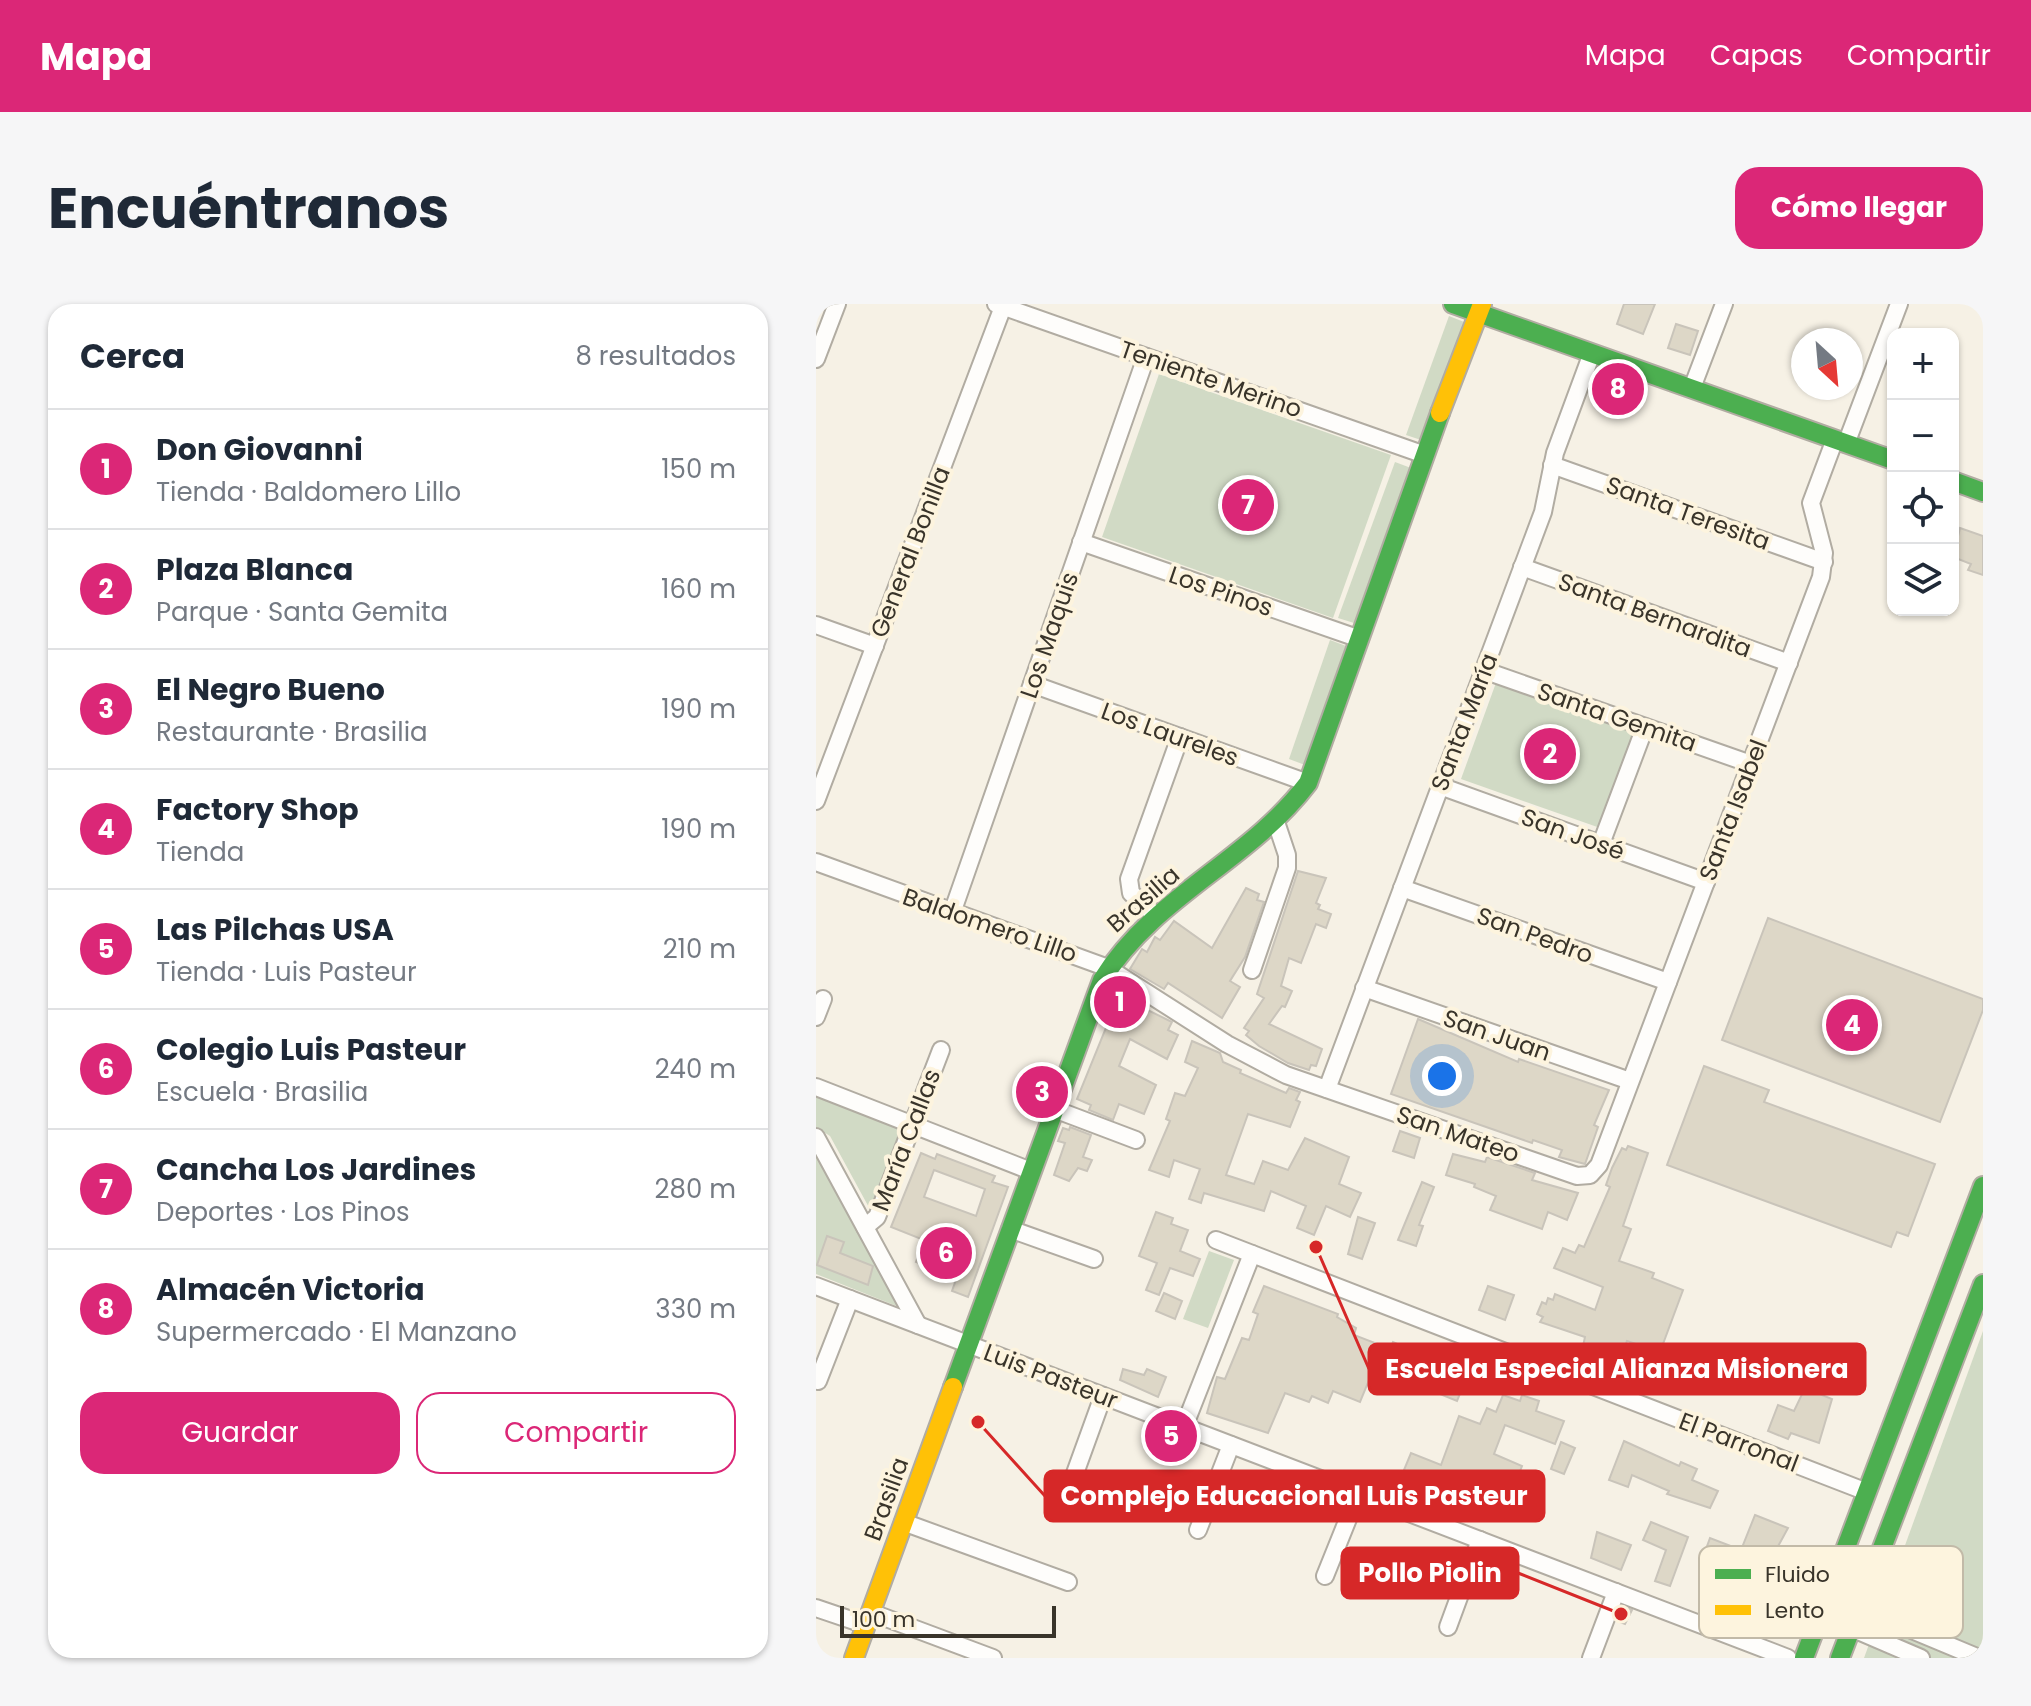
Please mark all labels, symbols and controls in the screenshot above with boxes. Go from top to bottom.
text: Mapa [40,30,152,83]
text: Mapa [1585,36,1666,75]
text: Capas [1710,36,1803,75]
text: Compartir [1847,36,1991,75]
button: Cómo llegar [1735,167,1983,249]
text: Encuéntranos [48,169,449,248]
north arrow [1791,328,1863,400]
map controls [1887,328,1959,616]
button: + [1887,328,1959,400]
text: Cerca [80,332,185,380]
street label: Teniente Merino [1116,332,1306,426]
text: 8 resultados [575,338,736,374]
pin: 8 [1592,359,1644,419]
button: − [1887,400,1959,472]
text: Don Giovanni [156,428,363,471]
text: 1 [101,451,111,487]
text: 150 m [661,451,736,487]
street label: General Bonilla [862,462,958,642]
street label: Santa Teresita [1601,468,1775,558]
button: locate [1887,472,1959,544]
text: Tienda · Baldomero Lillo [156,474,461,510]
pin: 7 [1222,475,1274,535]
button: layers [1887,544,1959,616]
text: Plaza Blanca [156,548,353,591]
street label: Los Pinos [1165,558,1277,624]
street label: Santa Bernardita [1554,565,1756,665]
street label: Los Maquis [1012,567,1086,703]
text: 2 [99,571,113,607]
text: 160 m [661,571,736,607]
text: Parque · Santa Gemita [156,594,448,630]
street label: Santa María [1423,648,1505,796]
text: El Negro Bueno [156,668,385,711]
street label: Santa Gemita [1533,674,1701,760]
text: 3 [98,691,114,727]
text: 190 m [661,691,736,727]
street label: Los Laureles [1097,694,1243,774]
text: Restaurante · Brasilia [156,714,428,750]
pin: 2 [1524,724,1576,784]
street label: Santa Isabel [1691,735,1775,885]
text: Factory Shop [156,788,359,831]
street label: San José [1517,800,1629,868]
text: 4 [97,811,115,847]
text: 190 m [661,811,736,847]
text: Tienda [156,834,244,870]
street label: Brasilia [1100,858,1186,940]
street label: Baldomero Lillo [898,880,1082,970]
street label: San Pedro [1472,899,1598,971]
text: Las Pilchas USA [156,908,394,951]
text: 5 [98,931,114,967]
text: 210 m [663,931,736,967]
text: Tienda · Luis Pasteur [156,954,417,990]
pin: 1 [1094,972,1146,1032]
pin: 4 [1826,995,1878,1055]
street label: San Juan [1439,1001,1555,1069]
text: Colegio Luis Pasteur [156,1028,466,1071]
text: 6 [98,1051,114,1087]
text: 240 m [655,1051,736,1087]
your location [1422,1056,1462,1096]
pin: 3 [1016,1062,1068,1122]
street label: María Callas [864,1064,948,1216]
text: Escuela · Brasilia [156,1074,368,1110]
street label: San Mateo [1392,1098,1524,1170]
text: Cancha Los Jardines [156,1148,476,1191]
text: 7 [99,1171,113,1207]
text: 280 m [655,1171,736,1207]
text: Deportes · Los Pinos [156,1194,410,1230]
pin: 6 [920,1223,972,1283]
text: Almacén Victoria [156,1268,425,1311]
text: 8 [98,1291,114,1327]
text: 330 m [655,1291,736,1327]
text: Supermercado · El Manzano [156,1314,517,1350]
street label: Luis Pasteur [979,1335,1123,1417]
callout: Escuela Especial Alianza Misionera [1369,1344,1865,1394]
text: Escuela Especial Alianza Misionera [1385,1351,1849,1387]
button: Guardar [80,1392,400,1474]
button: Compartir [416,1392,736,1474]
street label: El Parronal [1675,1404,1803,1480]
pin: 5 [1145,1406,1197,1466]
street label: Brasilia [856,1453,916,1545]
callout: Complejo Educacional Luis Pasteur [1045,1471,1544,1521]
text: Complejo Educacional Luis Pasteur [1060,1478,1528,1514]
legend [1699,1546,1963,1638]
callout: Pollo Piolin [1342,1548,1518,1598]
text: Pollo Piolin [1358,1555,1502,1591]
text: Fluido [1765,1559,1830,1590]
text: Lento [1765,1595,1824,1626]
scale bar [840,1602,1056,1638]
text: 100 m [852,1604,915,1635]

